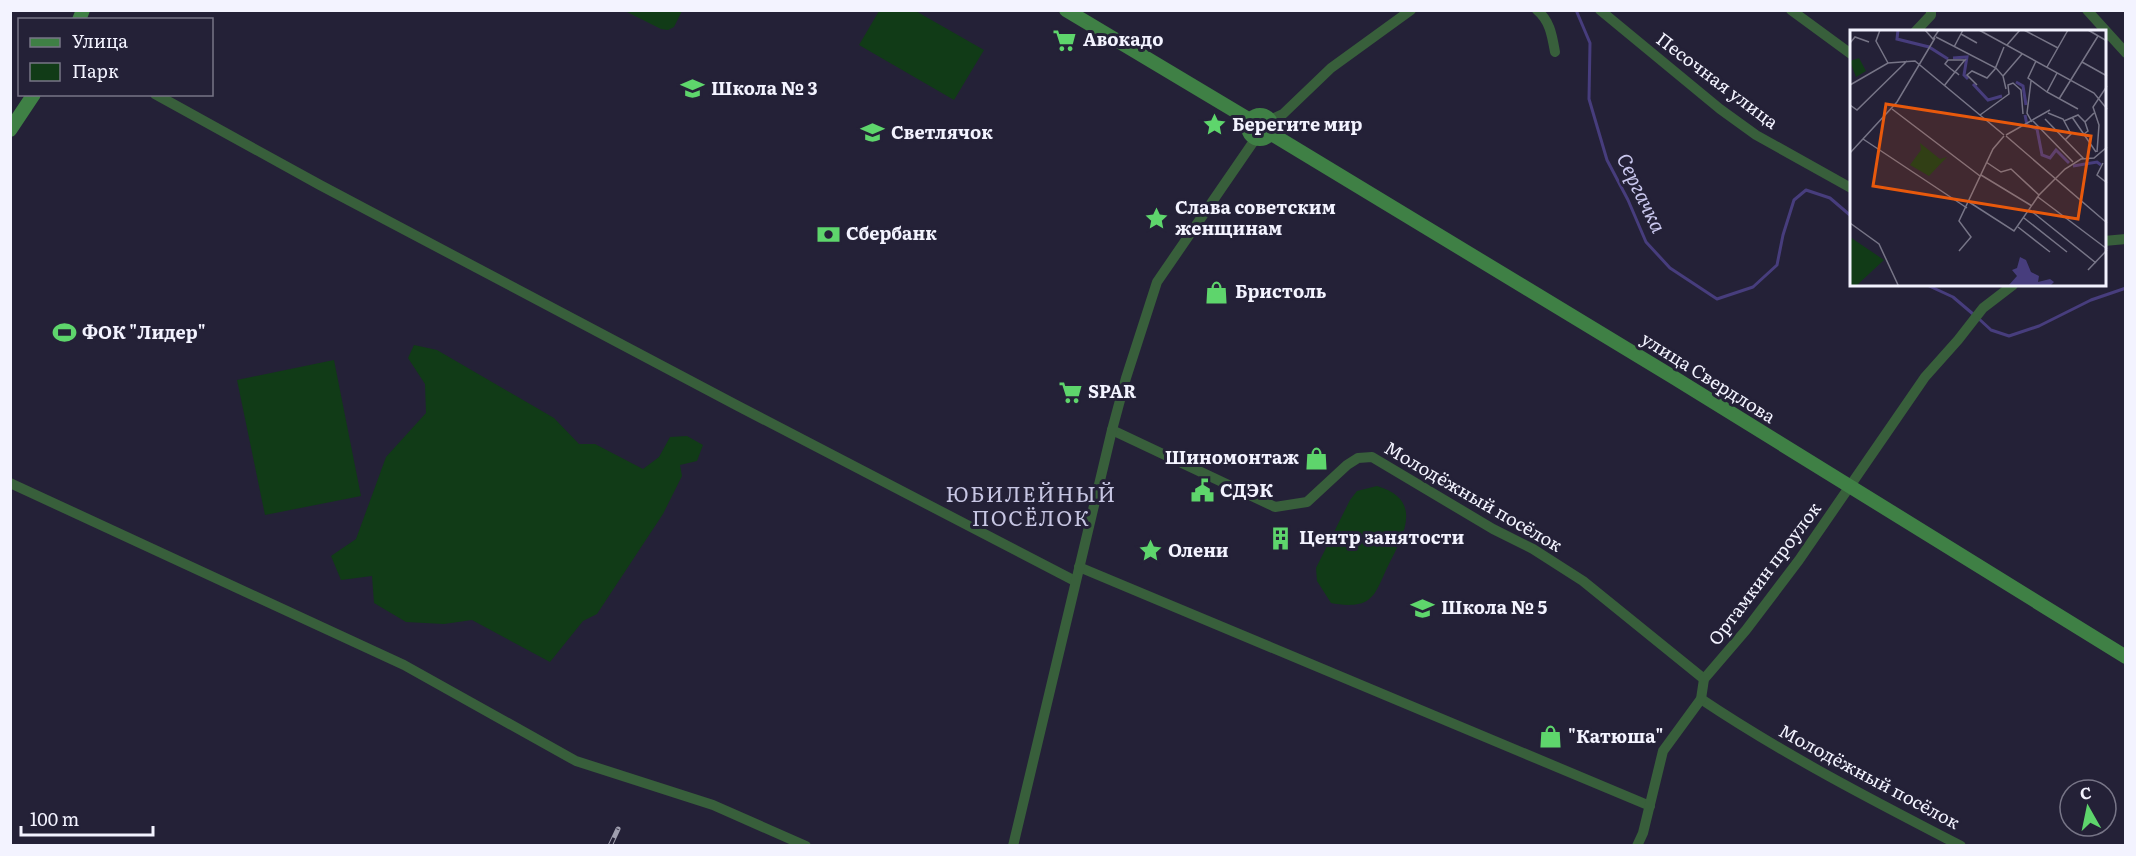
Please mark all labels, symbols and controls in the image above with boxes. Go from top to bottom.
legend [18,18,213,96]
place label: Авокадо [1083,25,1164,52]
street label: Песочная улица [1651,25,1785,135]
text: Улица [72,27,128,54]
supermarket icon: Авокадо [1052,27,1078,53]
inset map [1850,30,2106,286]
text: Парк [72,57,119,84]
place label: Школа № 3 [711,74,818,101]
school or university icon: Школа № 3 [680,76,706,102]
place label: Берегите мир [1232,110,1363,137]
place icon: Берегите мир [1201,112,1227,138]
place label: Светлячок [891,118,993,145]
school or university icon: Светлячок [860,120,886,146]
water label: Сергачка [1611,147,1675,238]
place label: Слава советским женщинам [1175,193,1336,241]
place icon: Слава советским женщинам [1144,205,1170,231]
place label: Сбербанк [846,219,937,246]
bank icon: Сбербанк [815,221,841,247]
place label: Бристоль [1235,277,1327,304]
shop icon: Бристоль [1204,279,1230,305]
place label: ФОК "Лидер" [82,318,206,345]
sports icon: ФОК "Лидер" [51,320,77,346]
street label: улица Свердлова [1636,324,1782,429]
place label: SPAR [1088,377,1137,404]
supermarket icon: SPAR [1057,379,1083,405]
street label: Молодёжный посёлок [1380,434,1568,558]
place label: Шиномонтаж [1165,443,1299,470]
shop icon: Шиномонтаж [1304,445,1330,471]
place label: СДЭК [1220,476,1273,503]
district label: ЮБИЛЕЙНЫЙ ПОСЁЛОК [945,477,1117,532]
public building icon: СДЭК [1189,478,1215,504]
street label: Ортамкин проулок [1701,496,1827,650]
place label: Центр занятости [1299,523,1465,550]
building icon: Центр занятости [1268,525,1294,551]
place label: Олени [1168,536,1229,563]
place icon: Олени [1137,538,1163,564]
place label: Школа № 5 [1441,593,1548,620]
school or university icon: Школа № 5 [1410,595,1436,621]
street label: Молодёжный посёлок [1774,716,1965,835]
place label: "Катюша" [1568,722,1664,749]
shop icon: "Катюша" [1537,724,1563,750]
north arrow [2058,778,2118,838]
text: С [2078,779,2093,805]
scale bar [21,799,153,837]
text: 100 m [30,805,79,832]

